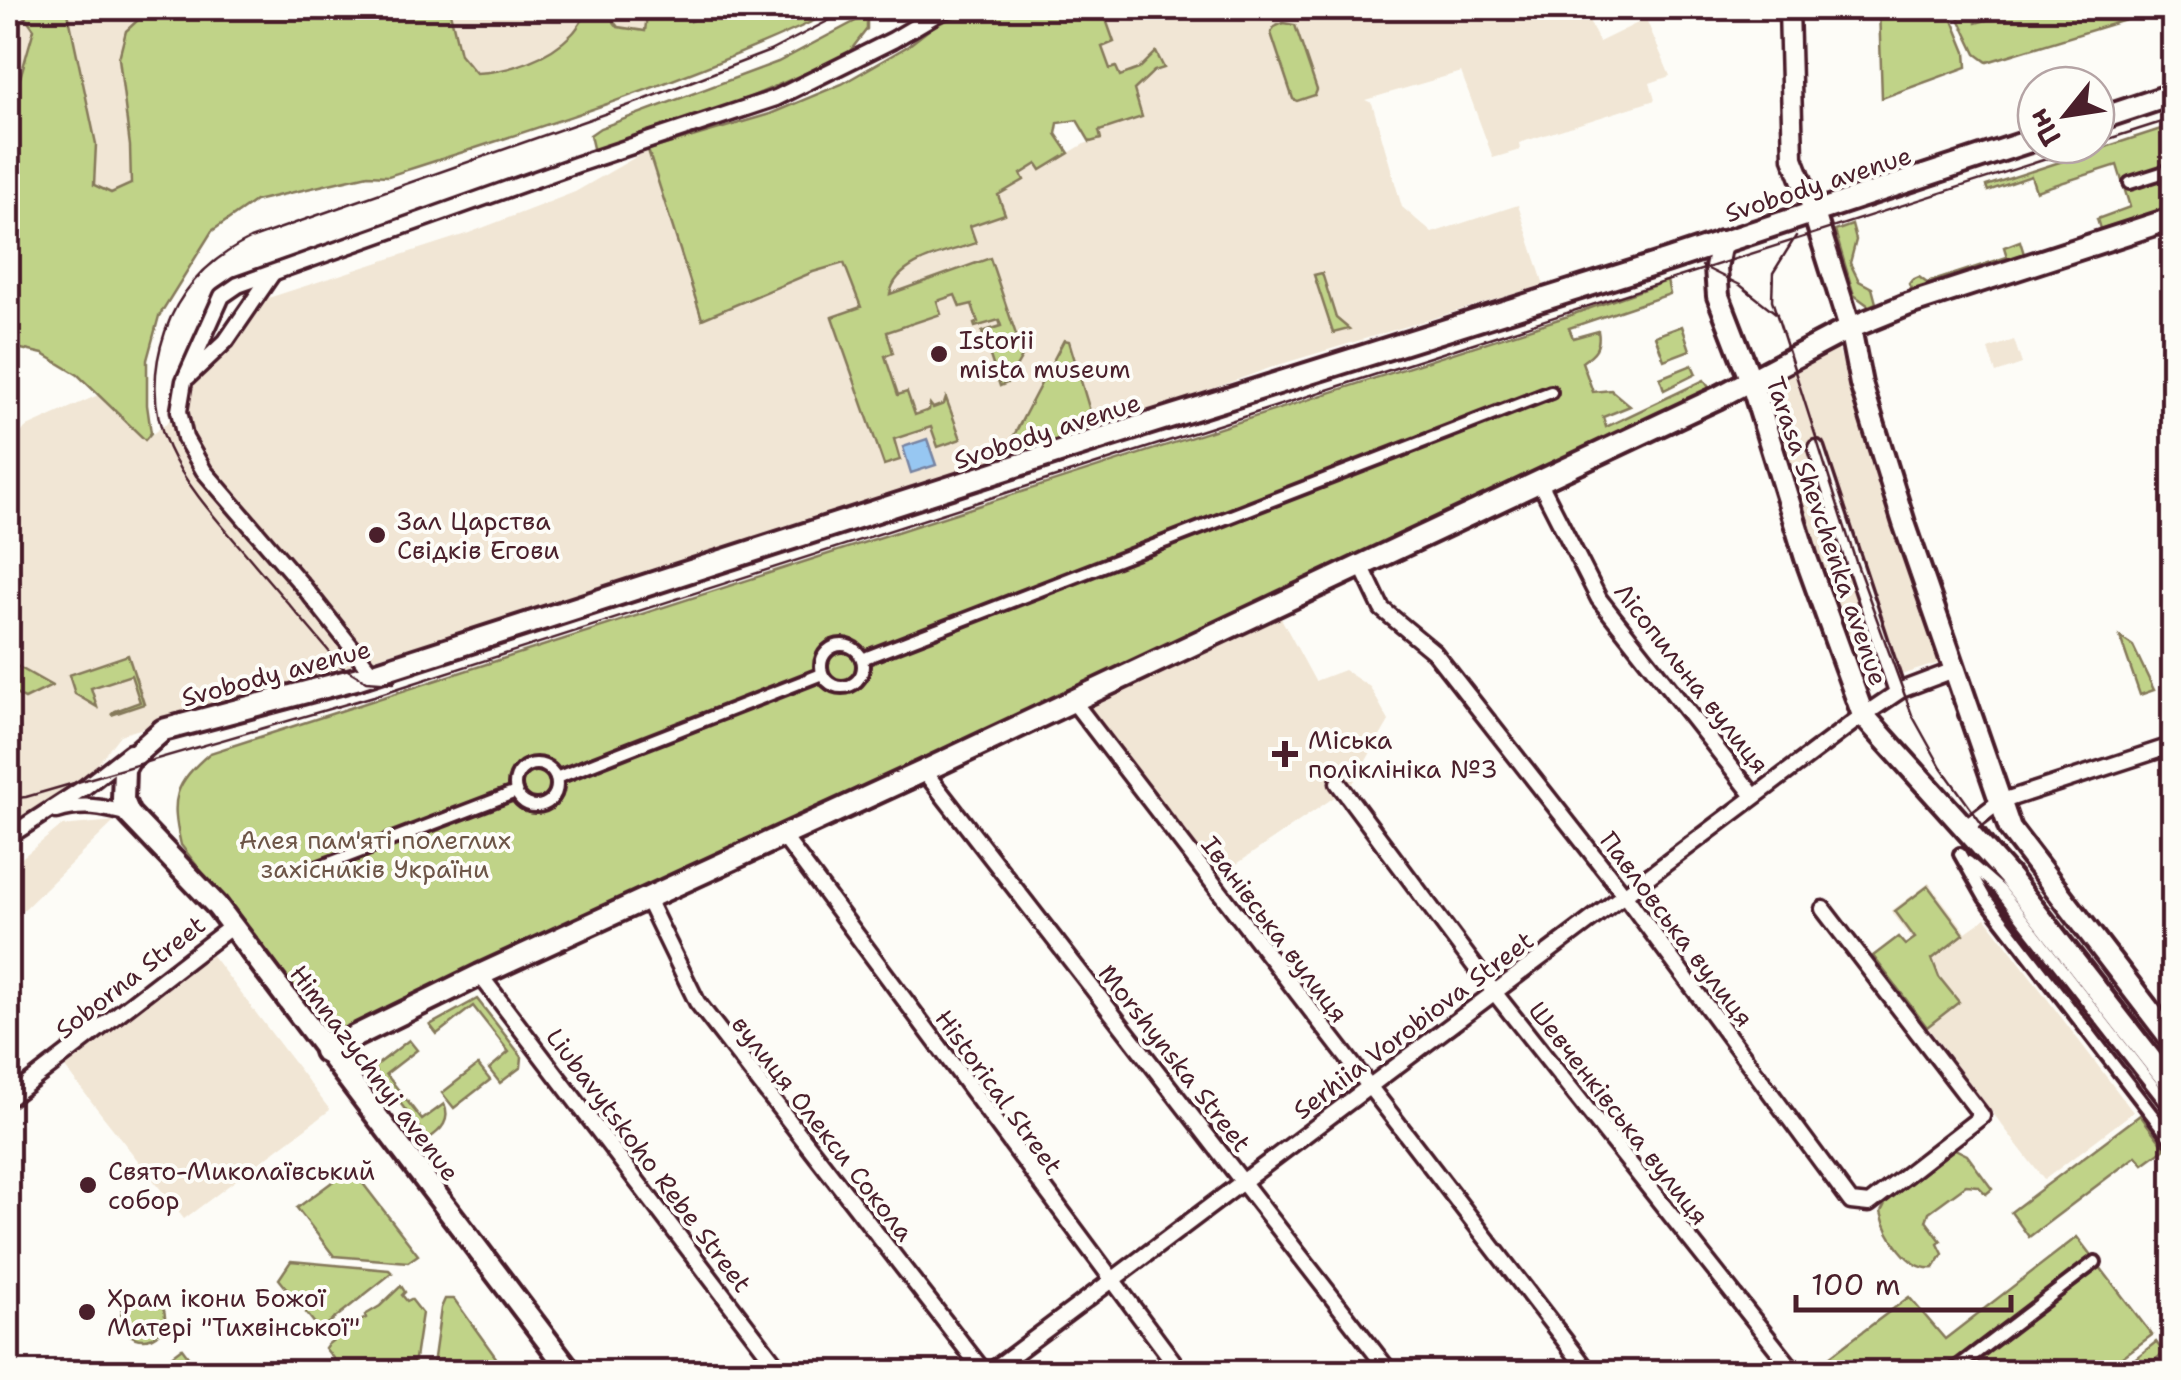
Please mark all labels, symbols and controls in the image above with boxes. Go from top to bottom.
north arrow [2016,65,2116,165]
text: Пн [2019,102,2070,153]
street label: Svobody avenue [1720,138,1916,230]
place label: Istorii mista museum [959,323,1131,386]
marker: Istorii mista museum [928,343,950,365]
street label: Tarasa Shevchenka avenue [1758,372,1896,690]
street label: Svobody avenue [949,385,1145,477]
place label: Зал Царства Свiдкiв Егови [397,504,560,567]
marker: Зал Царства Свiдкiв Егови [366,524,388,546]
street label: Лісопильна вулиця [1607,576,1777,780]
street label: Svobody avenue [178,631,374,715]
place label: Міська поліклініка №3 [1308,723,1498,786]
marker: Міська поліклініка №3 [1272,741,1298,767]
park label: Алея пам'яті полеглих захісників України [239,823,511,886]
street label: Павловська вулиця [1592,824,1762,1034]
street label: Іванівська вулиця [1194,829,1356,1029]
street label: Soborna Street [48,908,212,1046]
street label: Serhiia Vorobiova Street [1286,923,1540,1127]
street label: Morshynska Street [1091,957,1259,1159]
street label: Himnazychnyi avenue [282,958,468,1188]
street label: Шевченківська вулиця [1521,994,1717,1232]
street label: Historical Street [928,1003,1070,1181]
street label: вулиця Олекси Сокола [724,1008,922,1248]
street label: Liubavytskoho Rebe Street [538,1021,760,1299]
place label: Свято-Миколаївський собор [108,1154,375,1217]
marker: Свято-Миколаївський собор [77,1174,99,1196]
scale bar [1796,1250,2011,1312]
text: 100 m [1811,1264,1901,1305]
place label: Храм ікони Божої Матері "Тихвінської" [107,1281,360,1344]
marker: Храм ікони Божої Матері "Тихвінської" [76,1301,98,1323]

